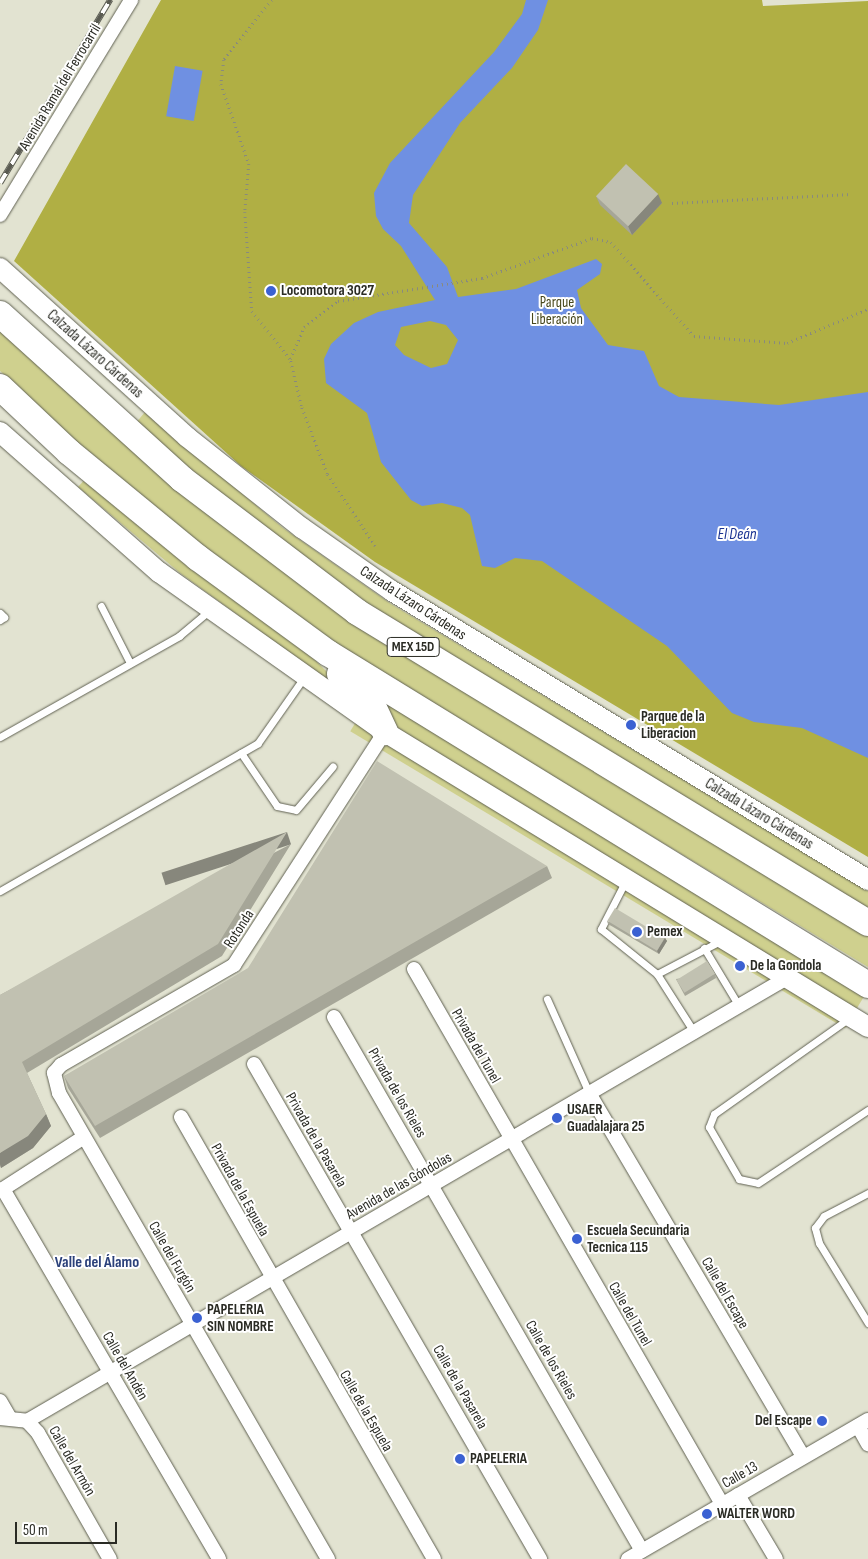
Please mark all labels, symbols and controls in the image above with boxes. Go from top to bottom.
street label: Avenida Ramal del Ferrocarril [15,21,105,153]
place label: Locomotora 3027 [281,282,374,300]
marker: Locomotora 3027 [265,285,277,297]
park label: Parque Liberación [531,293,583,328]
street label: Calzada Lázaro Cárdenas [43,306,147,402]
water label: El Deán [717,525,757,545]
street label: Calzada Lázaro Cárdenas [357,562,469,644]
road number: MEX 15D [386,636,440,659]
place label: Parque de la Liberacion [641,707,705,742]
marker: Parque de la Liberacion [625,719,637,731]
street label: Calzada Lázaro Cárdenas [702,775,816,853]
street label: Rotonda [220,906,258,952]
place label: Pemex [647,923,683,941]
marker: Pemex [631,926,643,938]
place label: De la Gondola [750,957,821,975]
marker: De la Gondola [734,960,746,972]
street label: Privada del Tunel [447,1005,505,1087]
street label: Privada de los Rieles [364,1045,430,1141]
street label: Privada de la Pasarela [282,1089,350,1191]
place label: USAER Guadalajara 25 [567,1100,645,1135]
marker: USAER Guadalajara 25 [551,1112,563,1124]
street label: Privada de la Espuela [207,1140,273,1240]
street label: Avenida de las Góndolas [343,1148,455,1224]
street label: Calle del Furgón [145,1218,199,1296]
place label: Escuela Secundaria Tecnica 115 [587,1221,689,1256]
marker: Escuela Secundaria Tecnica 115 [571,1233,583,1245]
district label: Valle del Álamo [55,1253,139,1273]
street label: Calle del Escape [697,1254,753,1332]
street label: Calle del Tunel [605,1279,655,1349]
place label: PAPELERIA SIN NOMBRE [207,1300,274,1335]
marker: PAPELERIA SIN NOMBRE [191,1312,203,1324]
street label: Calle de los Rieles [521,1317,581,1403]
street label: Calle del Andén [98,1329,152,1403]
street label: Calle de la Pasarela [429,1342,491,1432]
street label: Calle de la Espuela [335,1367,397,1455]
place label: Del Escape [755,1412,812,1430]
marker: Del Escape [816,1415,828,1427]
street label: Calle del Armón [45,1423,99,1499]
place label: PAPELERIA [470,1450,527,1468]
marker: PAPELERIA [454,1453,466,1465]
street label: Calle 13 [719,1458,761,1492]
place label: WALTER WORD [717,1505,795,1523]
marker: WALTER WORD [701,1508,713,1520]
scale bar [18,1512,120,1544]
text: 50 m [23,1521,48,1540]

